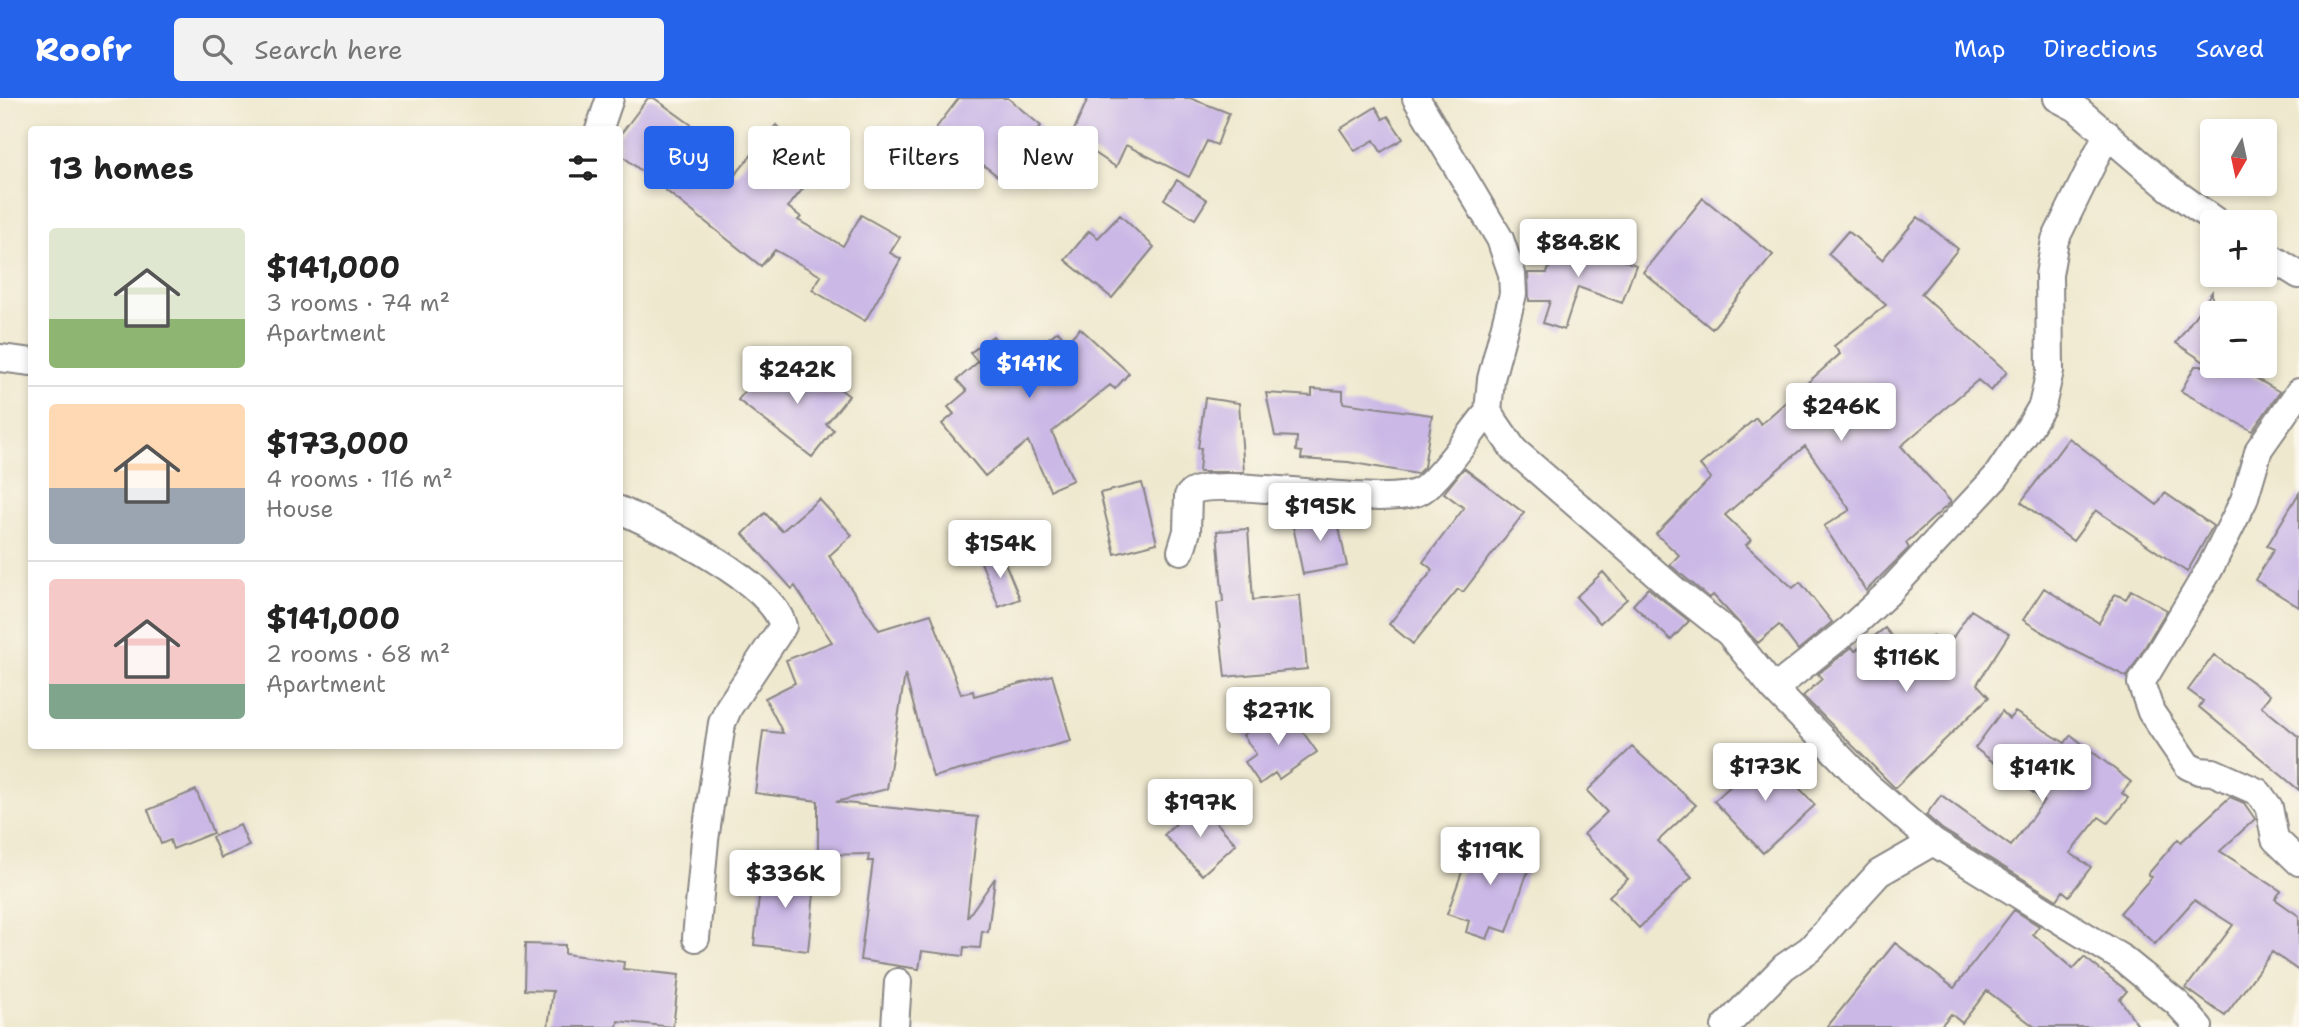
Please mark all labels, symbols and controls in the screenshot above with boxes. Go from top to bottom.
search box [174,18,664,81]
text: Roofr [35,27,132,72]
icon: search [198,30,236,68]
text: Search here [254,32,403,67]
text: Map [1954,33,2005,65]
text: Directions [2043,33,2158,65]
text: Saved [2196,33,2264,65]
north arrow [2200,119,2277,196]
map controls [2200,119,2277,378]
chip: Buy [644,126,734,189]
chip: Rent [748,126,850,189]
chip: Filters [864,126,984,189]
chip: New [998,126,1098,189]
text: 13 homes [49,148,194,189]
icon: filters [564,149,602,187]
button: + [2200,210,2277,287]
pin: $84.8K [1521,220,1635,279]
text: $84.8K [1536,227,1620,257]
text: $141,000 [266,247,400,288]
icon: home [105,256,189,340]
text: 3 rooms · 74 m² [266,288,450,318]
button: − [2200,301,2277,378]
text: Apartment [266,318,386,348]
pin: $141K [980,341,1078,400]
pin: $242K [748,346,846,406]
text: $141K [996,348,1062,378]
text: $242K [758,354,836,384]
pin: $246K [1792,384,1890,443]
text: $246K [1802,391,1880,421]
text: $173,000 [266,423,409,464]
icon: home [105,432,189,516]
text: 4 rooms · 116 m² [266,464,453,494]
pin: $195K [1271,484,1369,543]
text: $195K [1284,491,1356,521]
text: House [266,494,334,524]
pin: $154K [951,520,1049,580]
text: $154K [964,528,1036,558]
text: $141,000 [266,598,400,639]
icon: home [105,607,189,691]
pin: $116K [1857,634,1955,694]
text: 2 rooms · 68 m² [266,639,450,669]
text: $116K [1873,642,1939,672]
text: Apartment [266,669,386,699]
pin: $271K [1229,688,1327,747]
text: $271K [1242,695,1314,725]
pin: $173K [1716,744,1814,803]
pin: $141K [1993,744,2091,804]
text: $173K [1729,751,1801,781]
text: $141K [2009,752,2075,782]
pin: $197K [1151,780,1249,839]
text: $197K [1164,787,1236,817]
pin: $119K [1441,828,1539,887]
text: $119K [1457,835,1523,865]
pin: $336K [736,850,834,910]
text: $336K [745,858,825,888]

